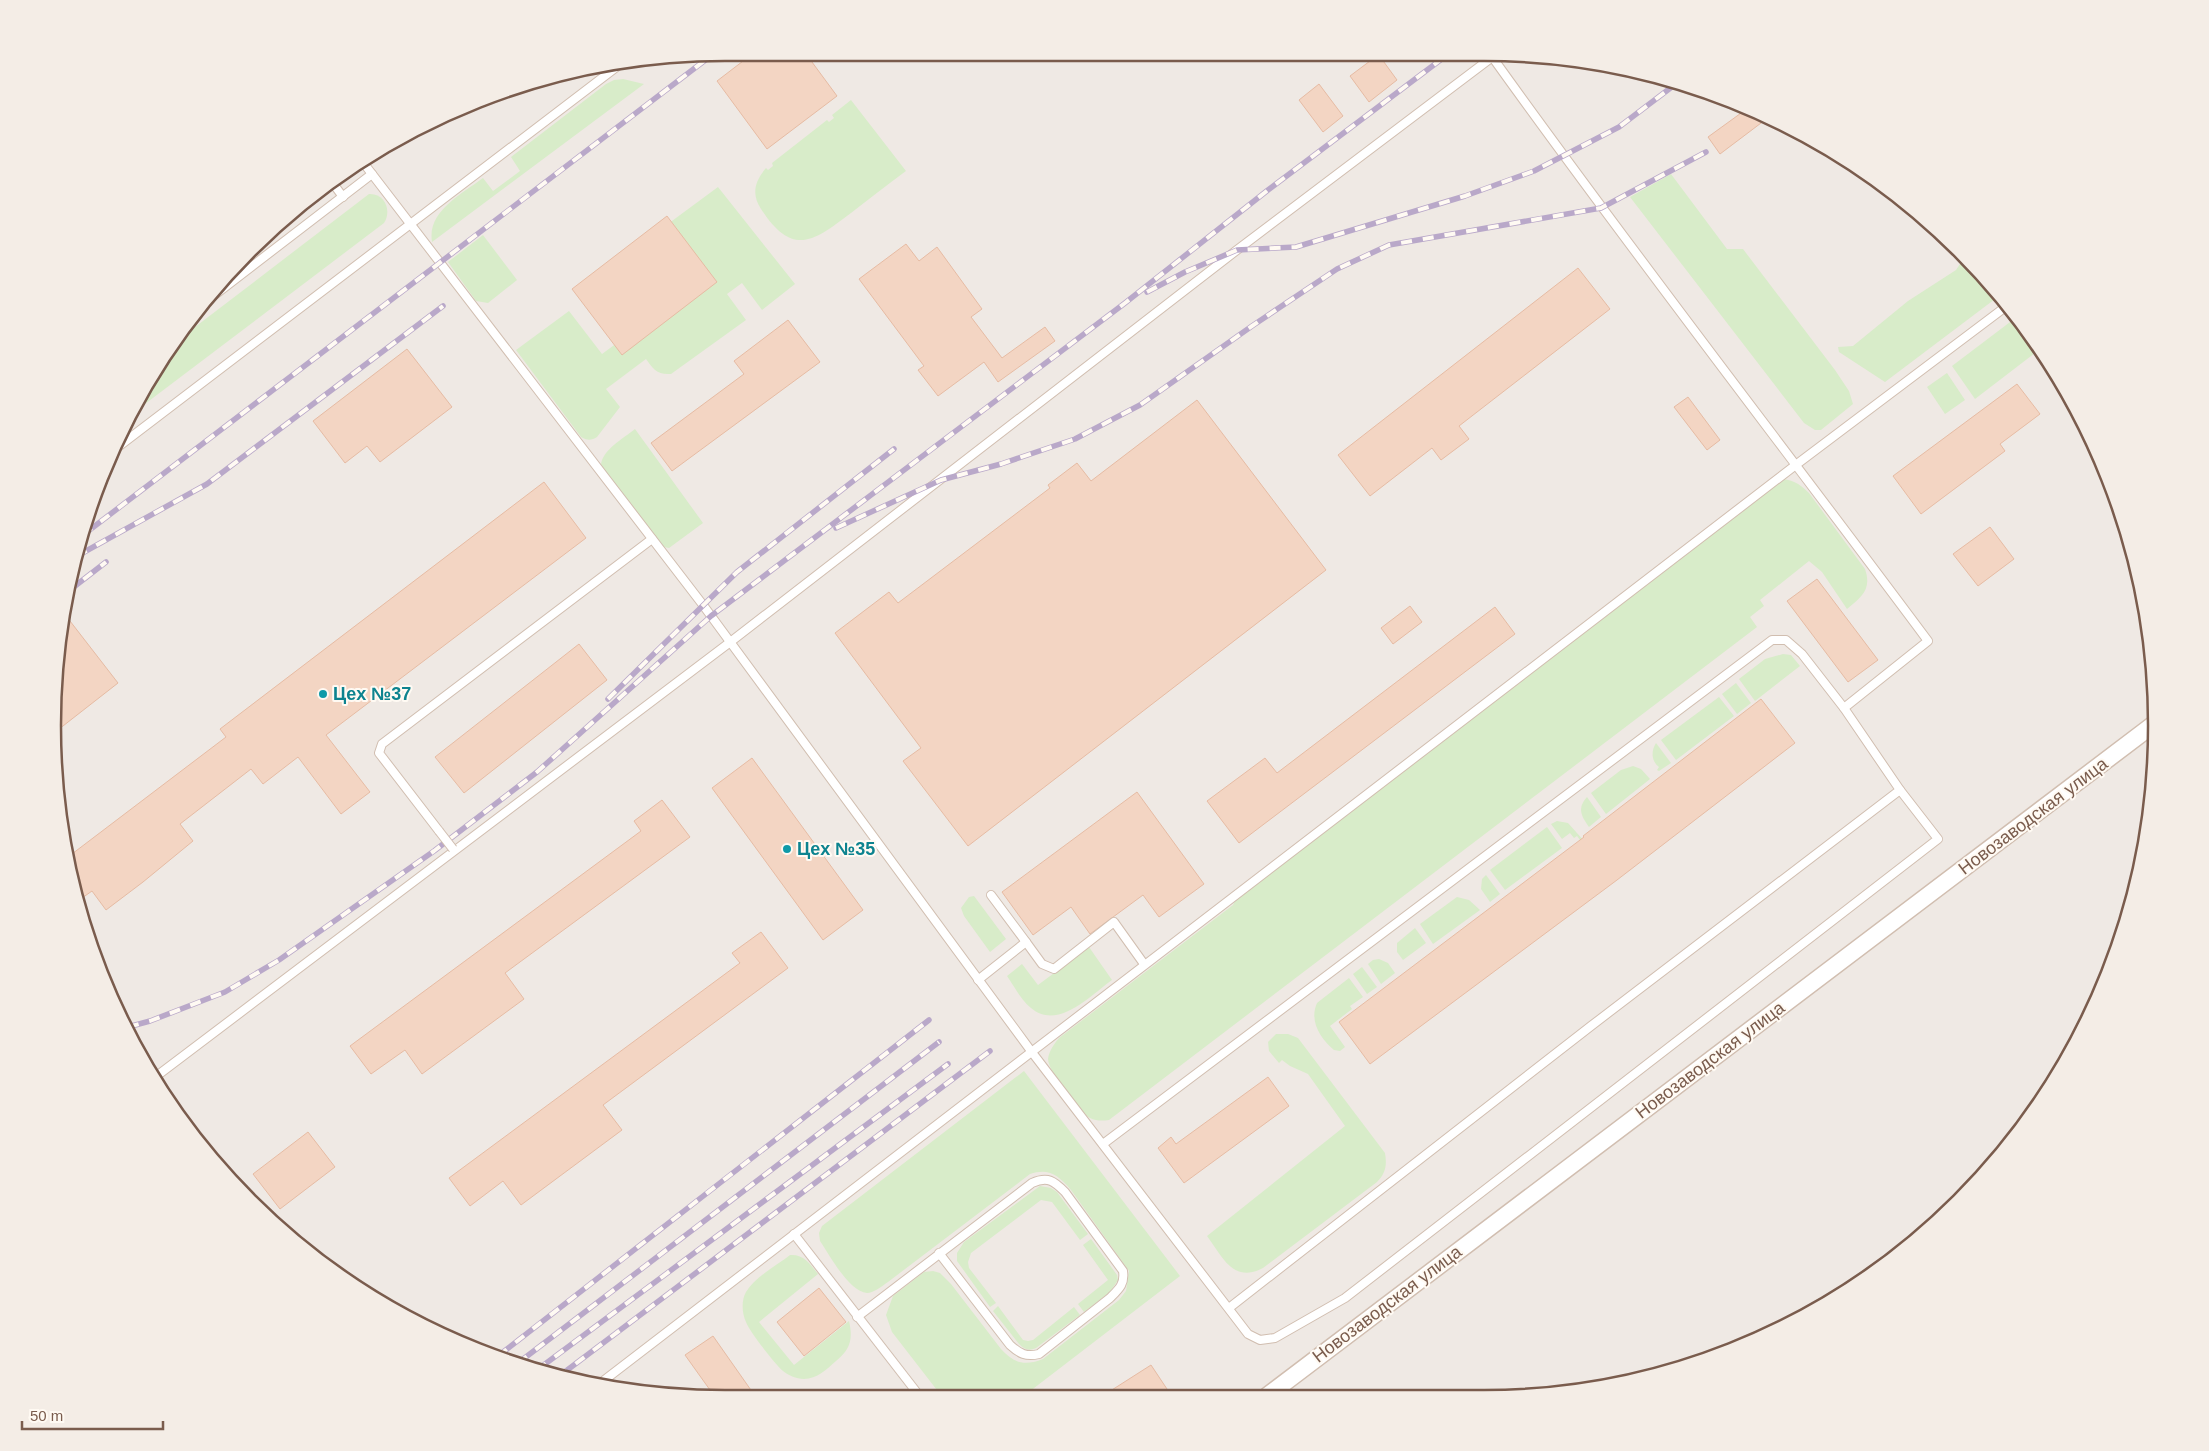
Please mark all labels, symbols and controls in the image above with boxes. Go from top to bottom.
place label: Цех №37 [333,684,411,704]
marker: Цех №37 [317,688,329,700]
street label: Новозаводская улица [1955,753,2112,879]
place label: Цех №35 [797,839,875,859]
marker: Цех №35 [781,843,793,855]
street label: Новозаводская улица [1632,997,1789,1123]
street label: Новозаводская улица [1309,1241,1466,1367]
scale bar [22,1398,164,1430]
text: 50 m [30,1407,63,1424]

